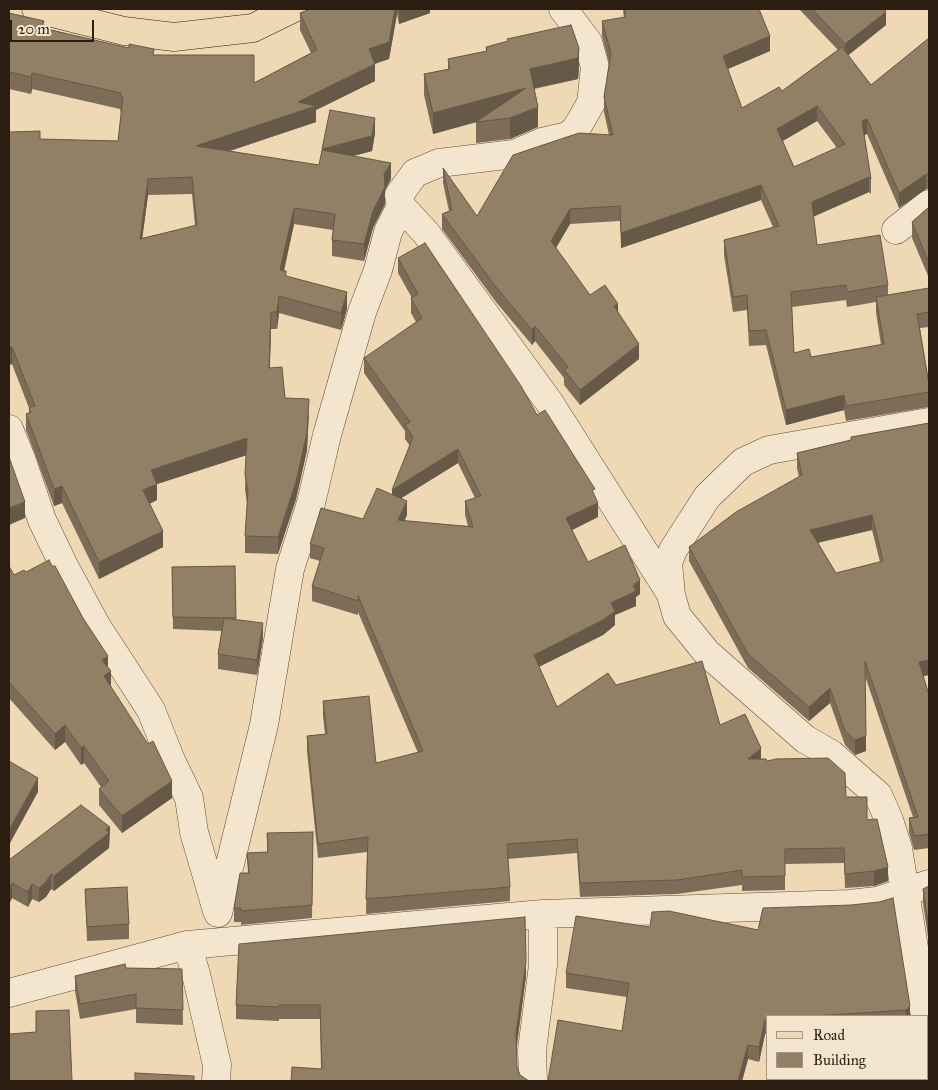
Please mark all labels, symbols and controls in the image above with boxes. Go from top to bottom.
scale bar [12,10,96,42]
text: 20 m [18,20,50,38]
legend [766,1015,928,1080]
text: Road [813,1026,845,1044]
text: Building [813,1051,866,1069]

